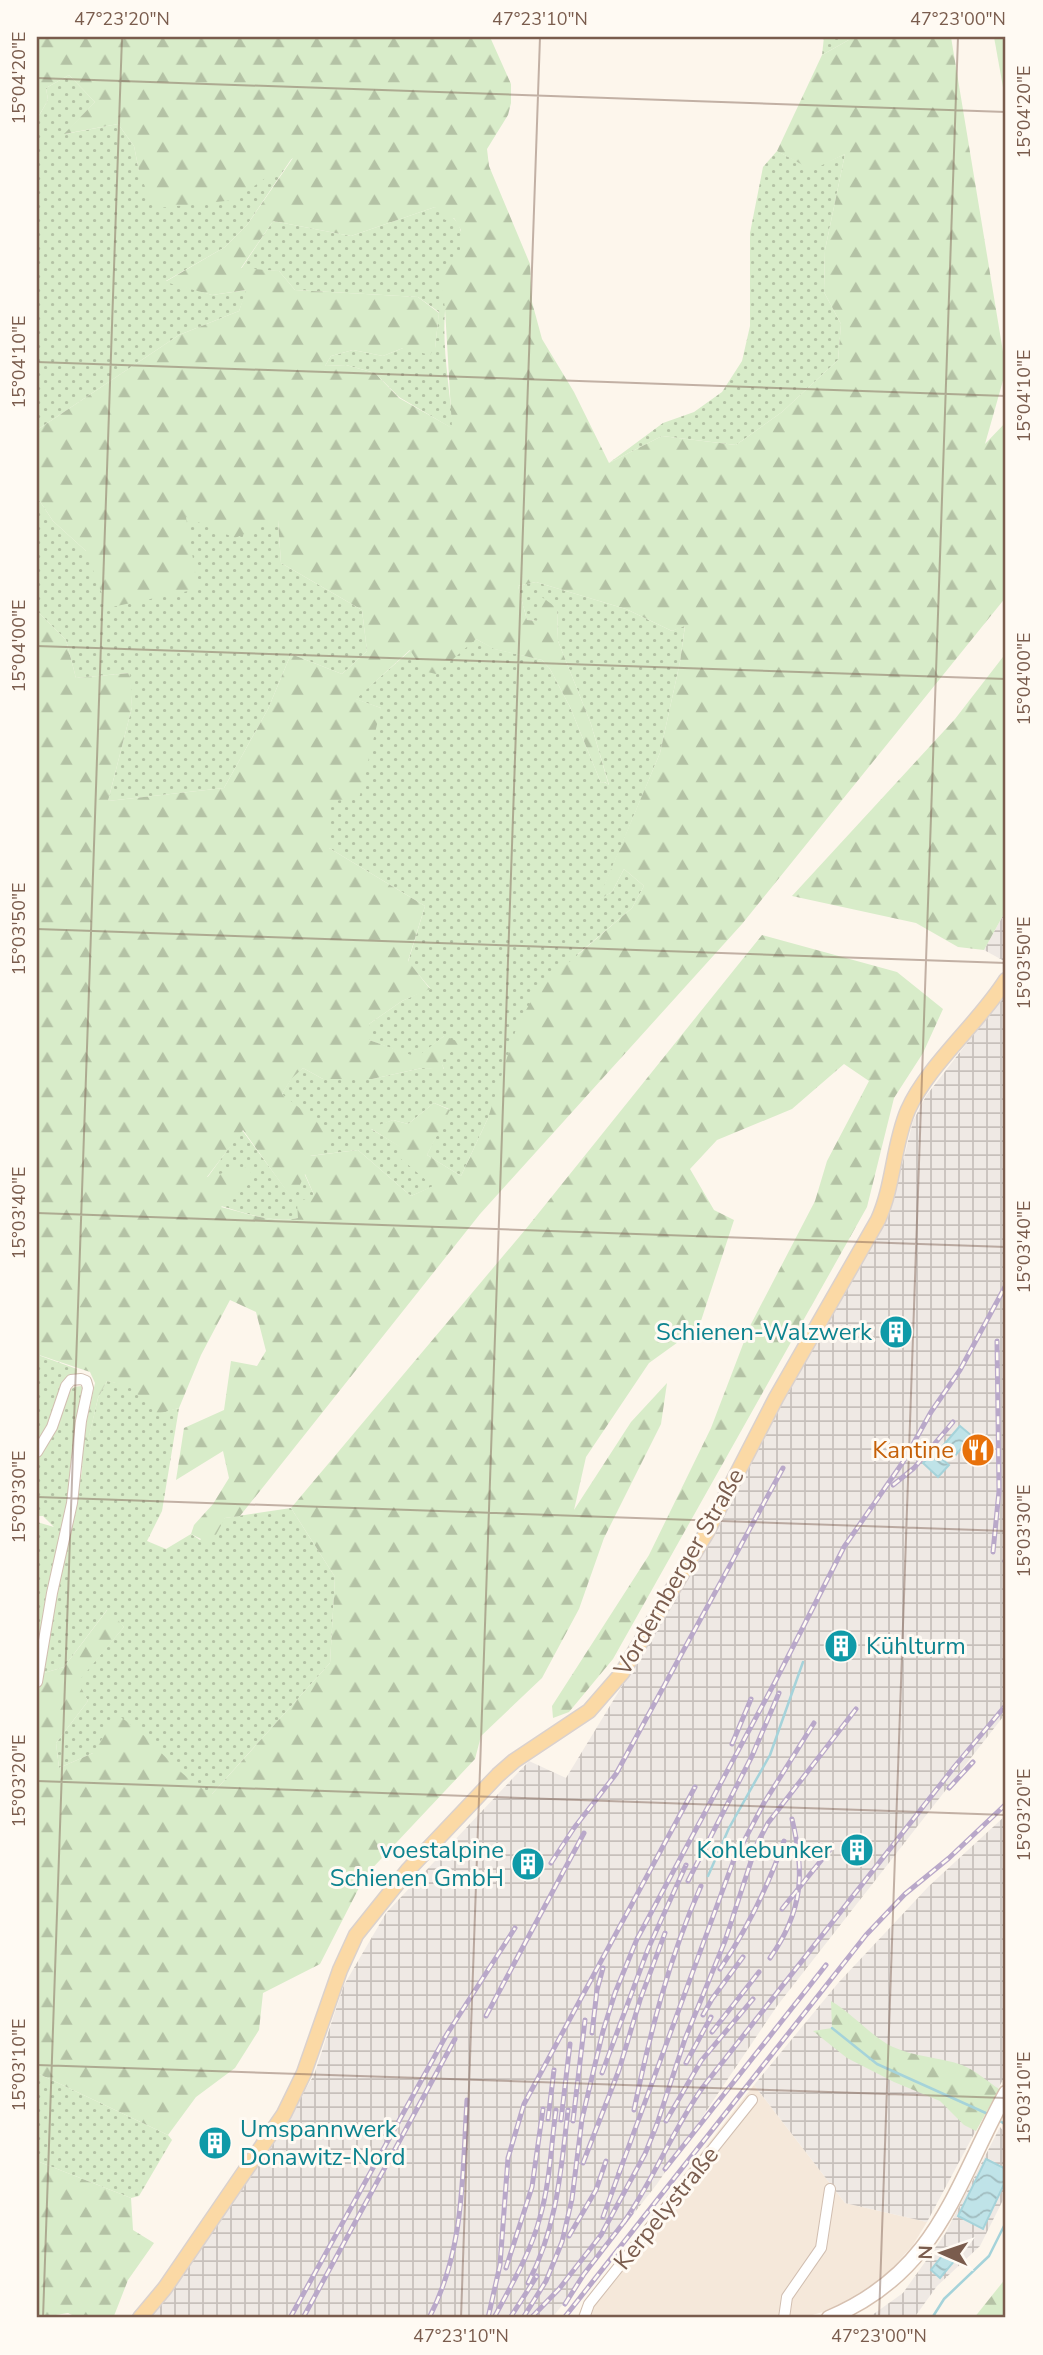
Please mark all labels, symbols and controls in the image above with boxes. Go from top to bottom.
text: 47°23'20"N [74,7,170,31]
text: 47°23'10"N [492,7,588,31]
text: 47°23'00"N [910,7,1006,31]
text: 15°04'20"E [7,32,31,125]
text: 15°04'20"E [1012,66,1036,159]
text: 15°04'10"E [7,316,31,409]
text: 15°04'10"E [1012,350,1036,443]
text: 15°04'00"E [7,600,31,693]
text: 15°04'00"E [1012,633,1036,726]
text: 15°03'50"E [7,883,31,976]
text: 15°03'50"E [1012,917,1036,1010]
text: 15°03'40"E [7,1167,31,1260]
text: 15°03'40"E [1012,1201,1036,1294]
building icon: Schienen-Walzwerk [877,1313,915,1351]
place label: Schienen-Walzwerk [656,1316,873,1348]
restaurant icon: Kantine [959,1431,997,1469]
place label: Kantine [872,1434,954,1466]
text: 15°03'30"E [7,1451,31,1544]
street label: Vordernberger Straße [606,1462,751,1682]
text: 15°03'30"E [1012,1485,1036,1578]
building icon: Kühlturm [822,1627,860,1665]
place label: Kühlturm [866,1630,966,1662]
text: 15°03'20"E [7,1735,31,1828]
text: 15°03'20"E [1012,1769,1036,1862]
building icon: Kohlebunker [838,1831,876,1869]
place label: voestalpine Schienen GmbH [330,1834,504,1894]
place label: Kohlebunker [696,1834,832,1866]
building icon: voestalpine Schienen GmbH [509,1845,547,1883]
text: 15°03'10"E [7,2019,31,2112]
text: 15°03'10"E [1012,2052,1036,2145]
place label: Umspannwerk Donawitz-Nord [240,2113,405,2173]
building icon: Umspannwerk Donawitz-Nord [196,2124,234,2162]
street label: Kerpelystraße [606,2140,726,2276]
north arrow [906,2218,976,2288]
text: N [913,2245,939,2260]
text: 47°23'10"N [413,2324,509,2348]
text: 47°23'00"N [831,2324,927,2348]

